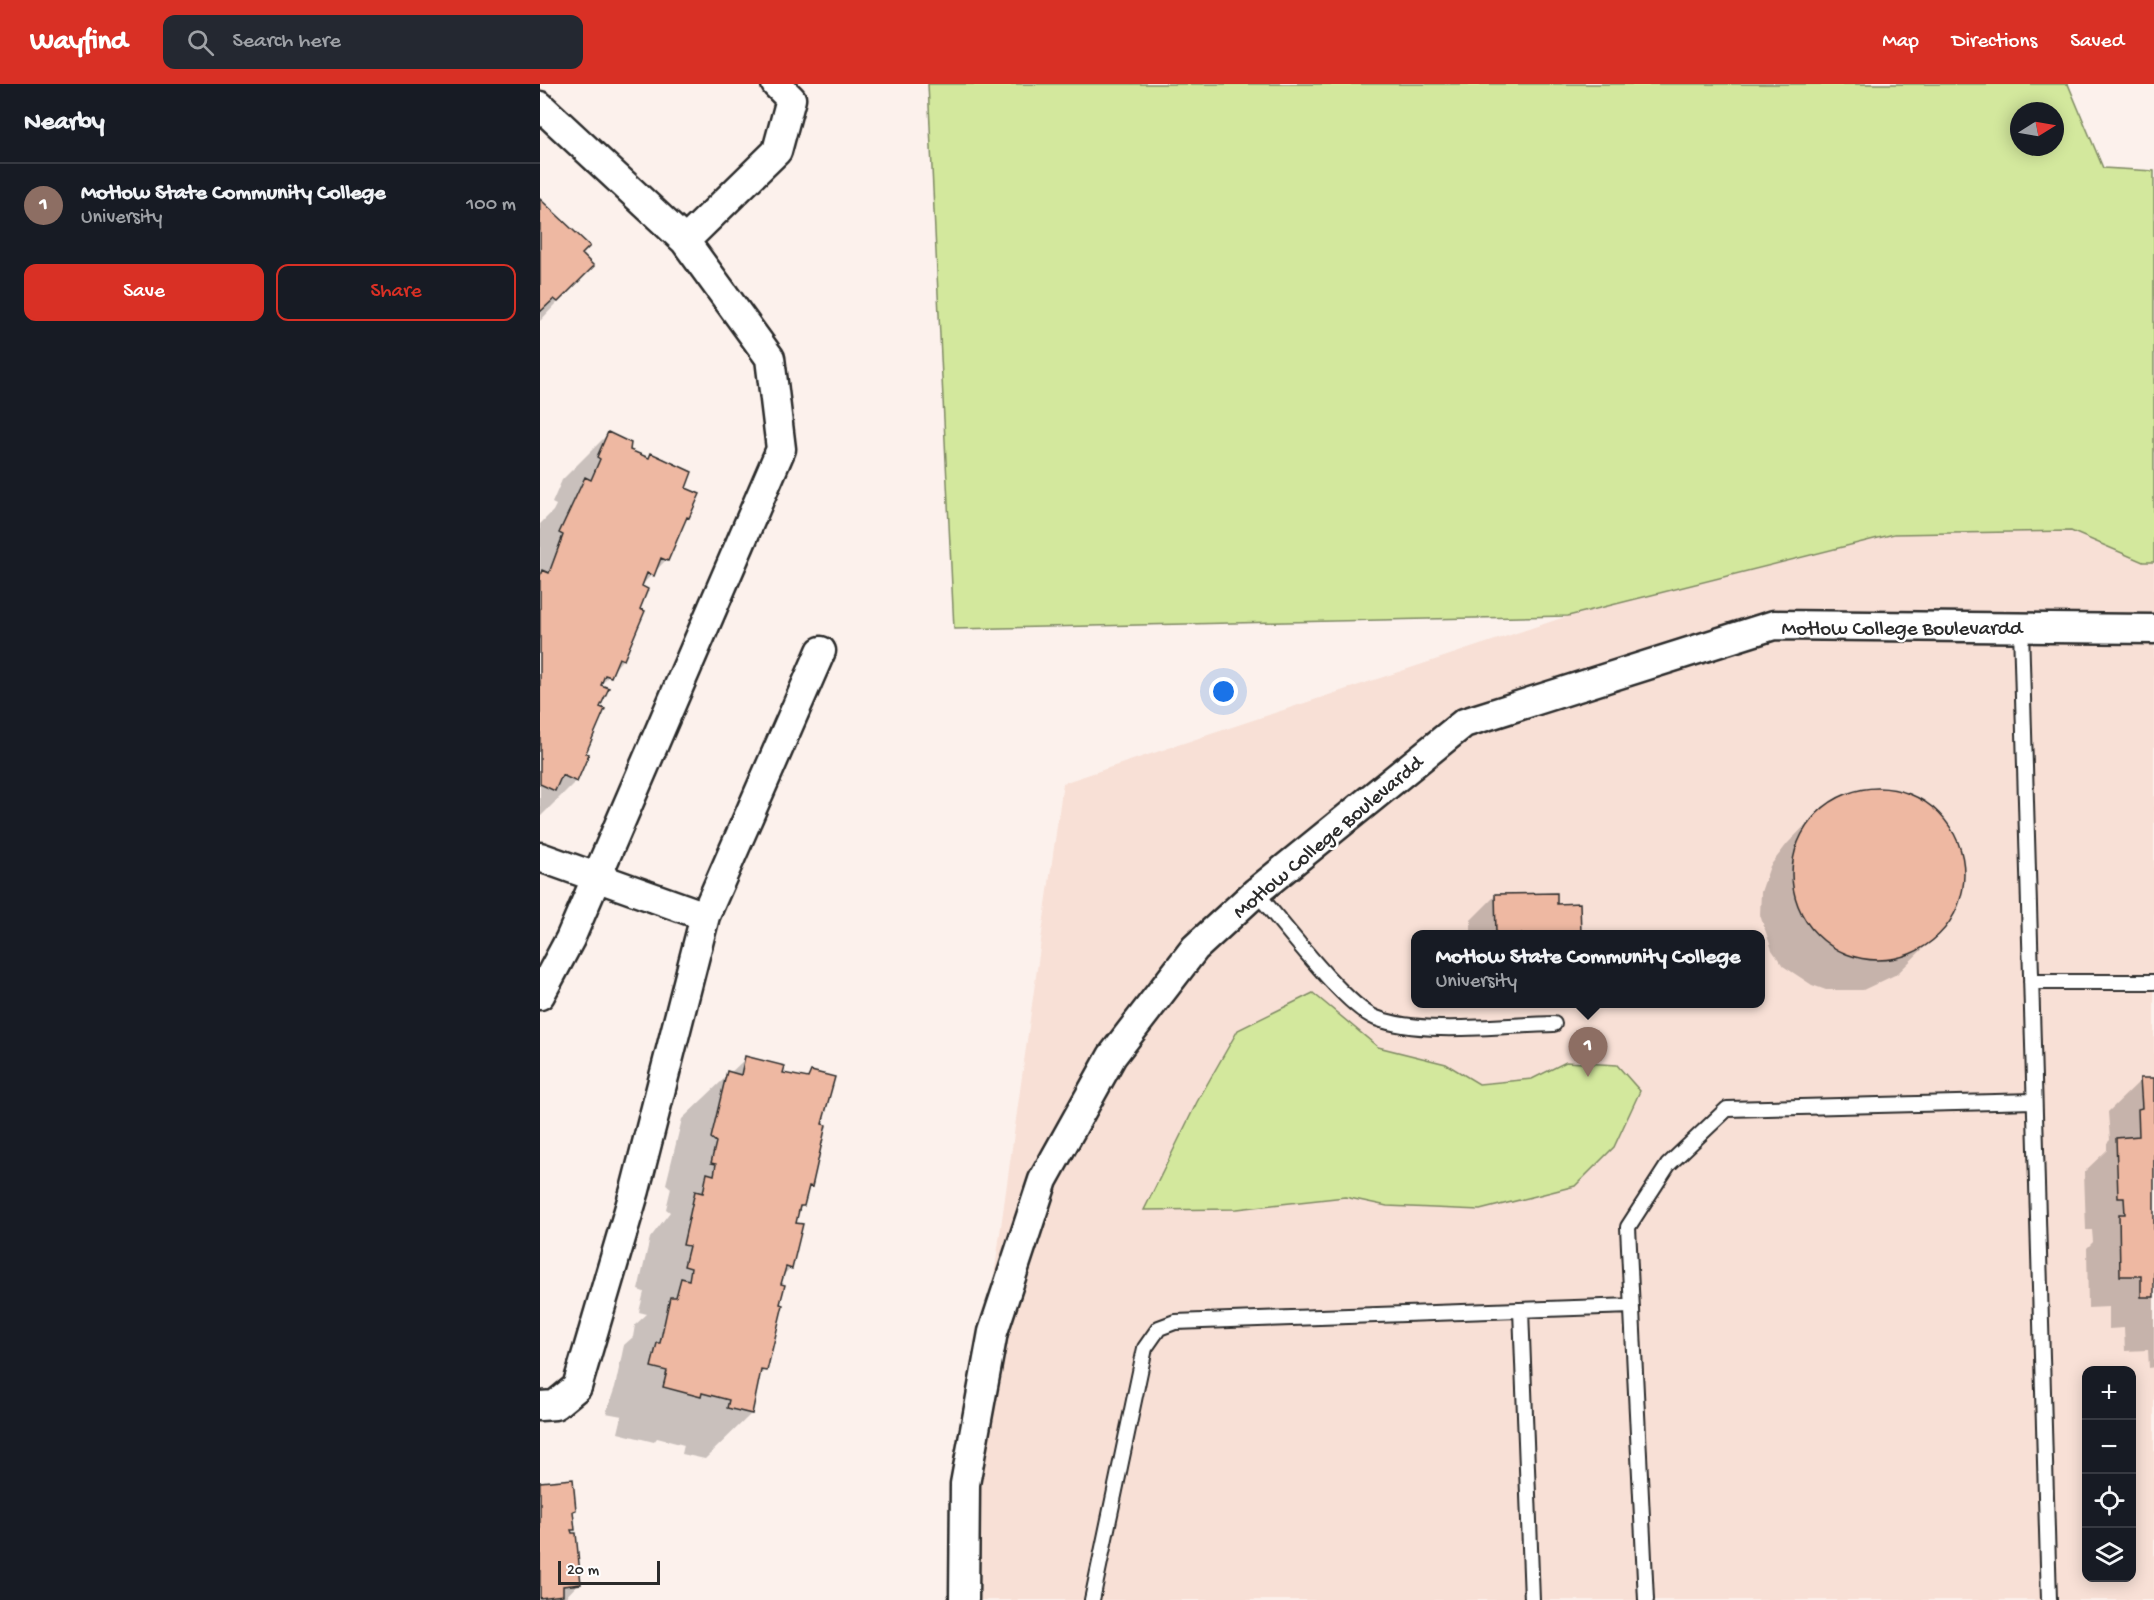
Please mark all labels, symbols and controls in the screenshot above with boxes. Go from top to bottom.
search box [163,15,583,69]
text: Wayfind [30,26,127,59]
icon: search [184,26,217,59]
text: Search here [232,29,341,55]
text: Map [1882,30,1919,55]
text: Directions [1952,30,2037,55]
text: Saved [2070,30,2124,55]
north arrow [2010,102,2064,156]
text: Nearby [24,108,105,139]
text: Motlow State Community College [81,181,386,207]
text: 1 [39,194,48,217]
text: 100 m [466,194,516,217]
text: University [81,207,162,230]
button: Save [24,264,264,321]
button: Share [276,264,516,321]
street label: Motlow College Boulevardd [1782,618,2024,643]
your location [1209,677,1238,706]
street label: Motlow College Boulevardd [1229,751,1431,926]
popup [1411,930,1765,1008]
text: Motlow State Community College [1436,945,1740,971]
text: University [1436,971,1517,994]
pin: 1 [1568,1028,1608,1077]
map controls [2082,1366,2136,1582]
button: + [2082,1366,2136,1420]
button: − [2082,1420,2136,1474]
button: locate [2082,1474,2136,1528]
button: layers [2082,1528,2136,1582]
scale bar [558,1558,660,1586]
text: 20 m [567,1562,599,1581]

